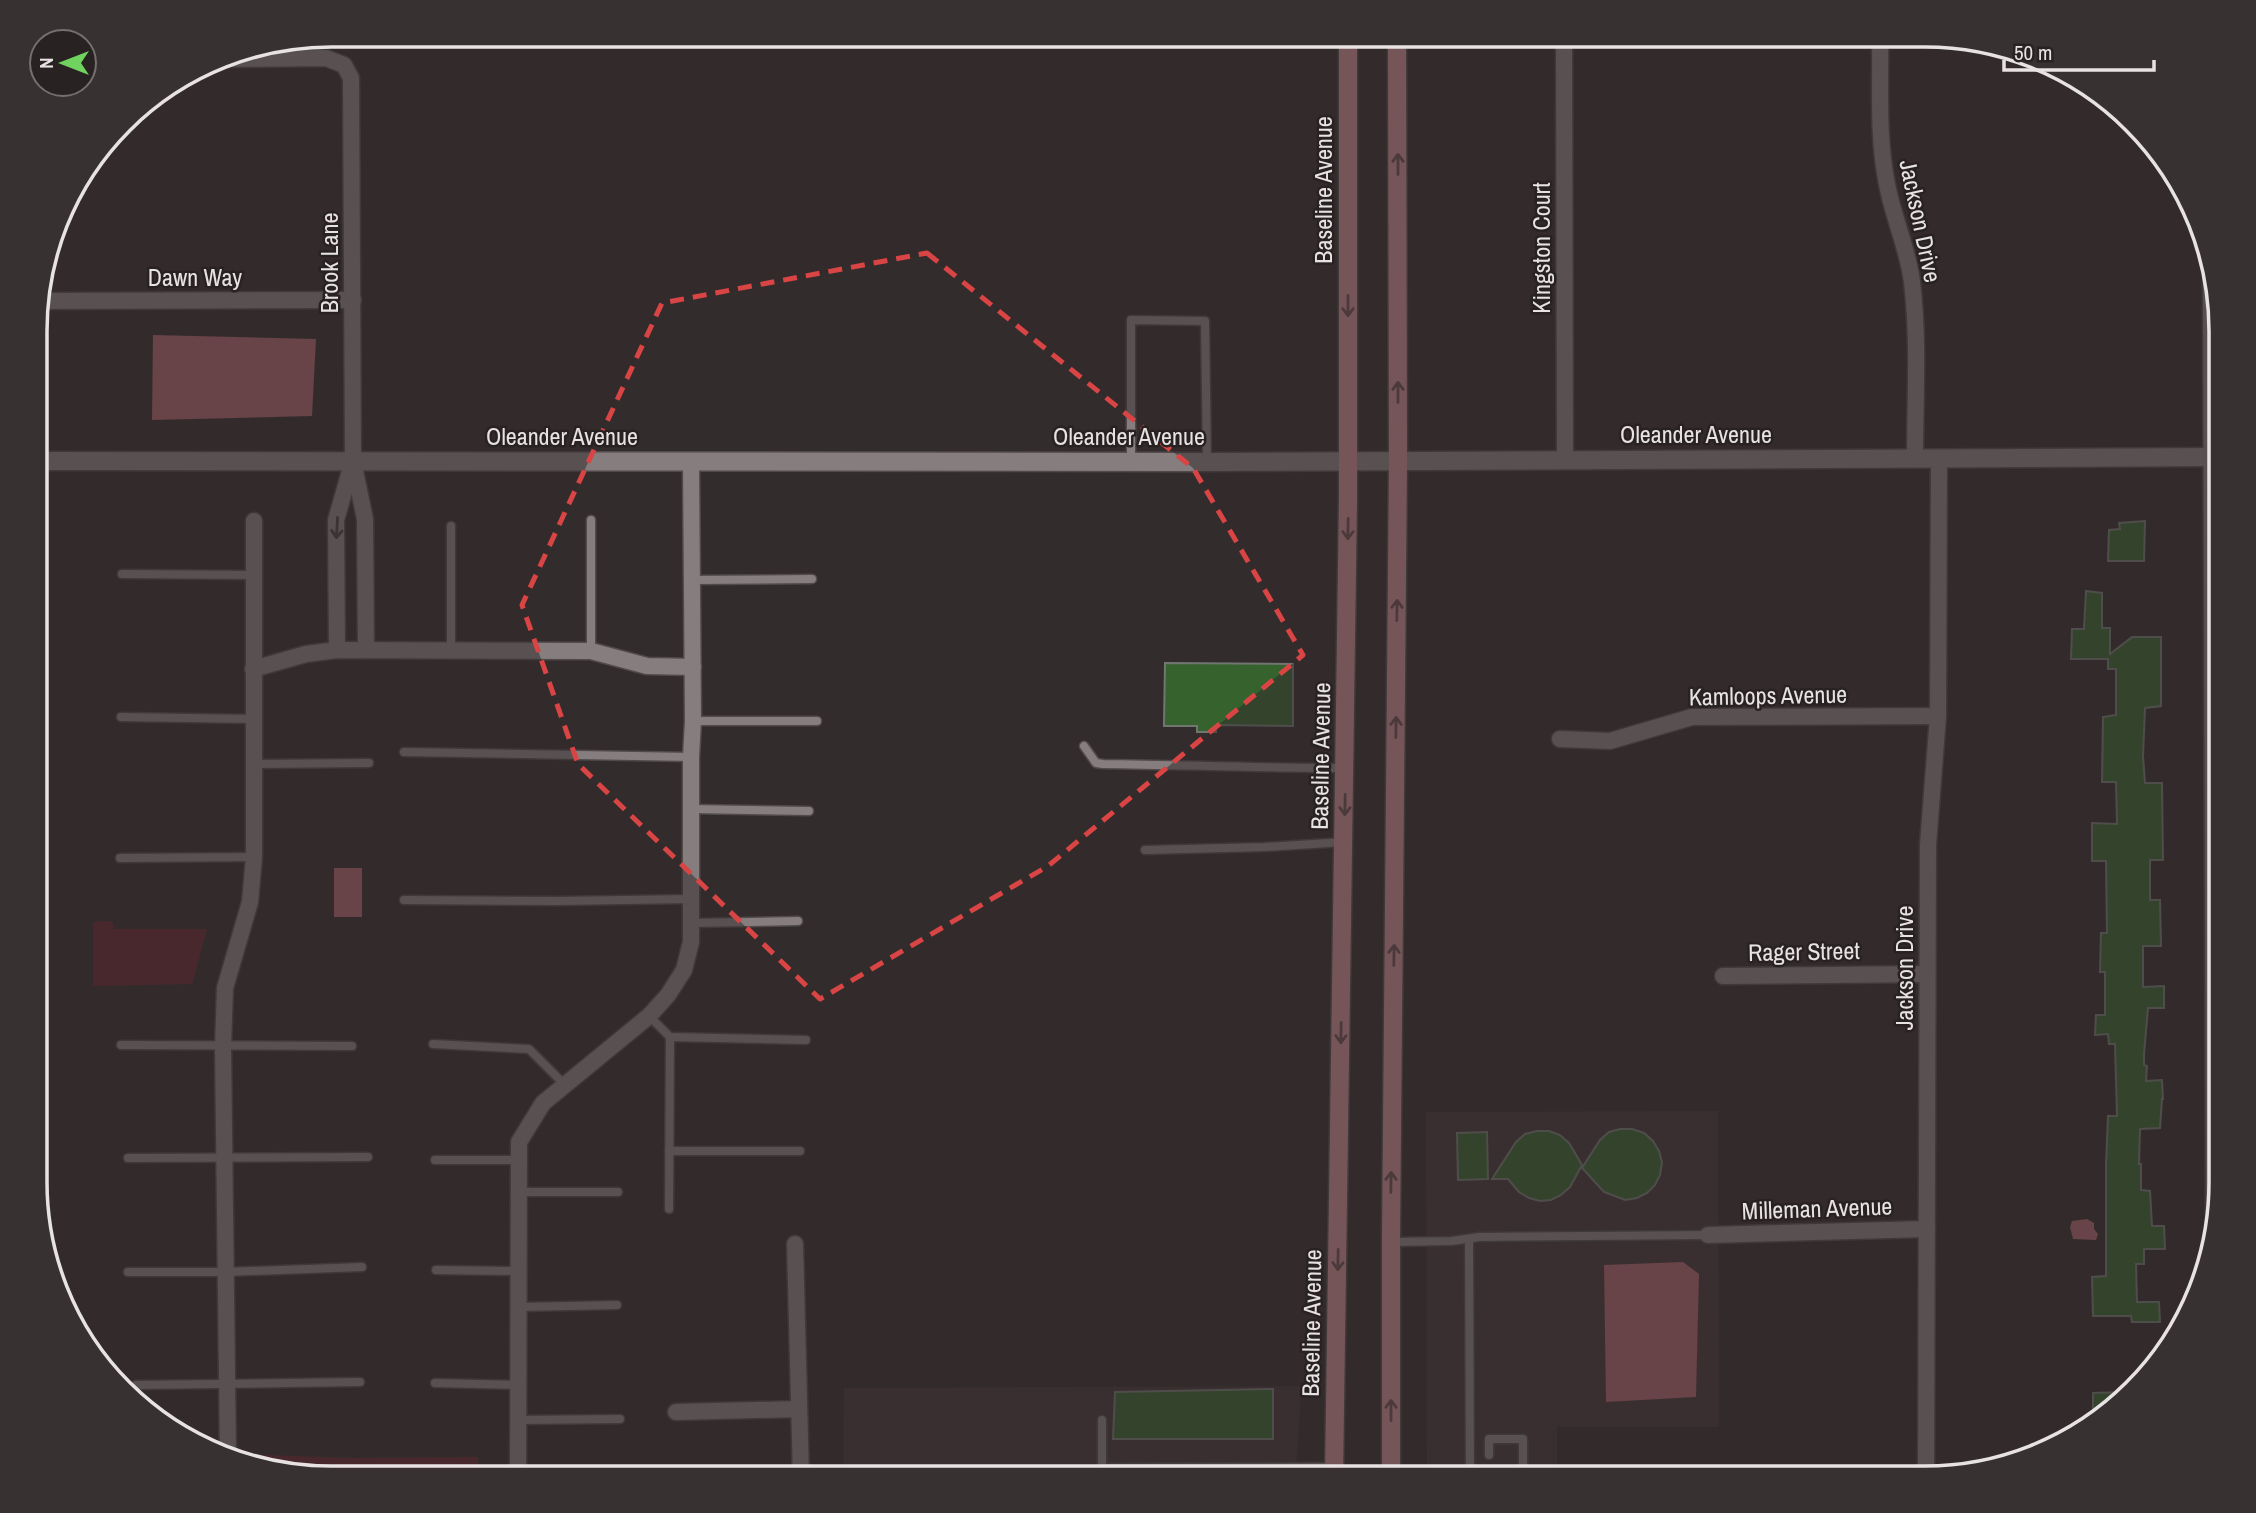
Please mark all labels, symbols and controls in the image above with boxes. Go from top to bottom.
north arrow [28,28,98,98]
scale bar [2004,28,2154,72]
text: 50 m [2014,38,2052,67]
text: N [33,57,59,69]
street label: Baseline Avenue [1307,116,1339,264]
one-way arrow [1391,153,1405,176]
street label: Jackson Drive [1892,156,1950,285]
street label: Kingston Court [1525,182,1557,314]
street label: Brook Lane [313,213,345,313]
street label: Dawn Way [148,261,242,293]
one-way arrow [1341,294,1355,317]
one-way arrow [1391,381,1405,404]
street label: Oleander Avenue [1620,418,1772,450]
street label: Oleander Avenue [486,420,638,452]
street label: Oleander Avenue [1053,420,1205,452]
one-way arrow [331,516,344,539]
one-way arrow [1341,517,1355,540]
one-way arrow [1390,599,1404,622]
street label: Kamloops Avenue [1689,678,1847,712]
street label: Baseline Avenue [1303,682,1337,830]
one-way arrow [1389,716,1403,739]
one-way arrow [1338,794,1352,817]
street label: Jackson Drive [1888,906,1920,1030]
street label: Rager Street [1748,934,1861,968]
one-way arrow [1387,943,1400,966]
one-way arrow [1334,1021,1348,1044]
one-way arrow [1384,1171,1398,1194]
street label: Milleman Avenue [1741,1189,1893,1227]
street label: Baseline Avenue [1294,1249,1328,1397]
one-way arrow [1331,1249,1344,1272]
one-way arrow [1384,1398,1398,1421]

